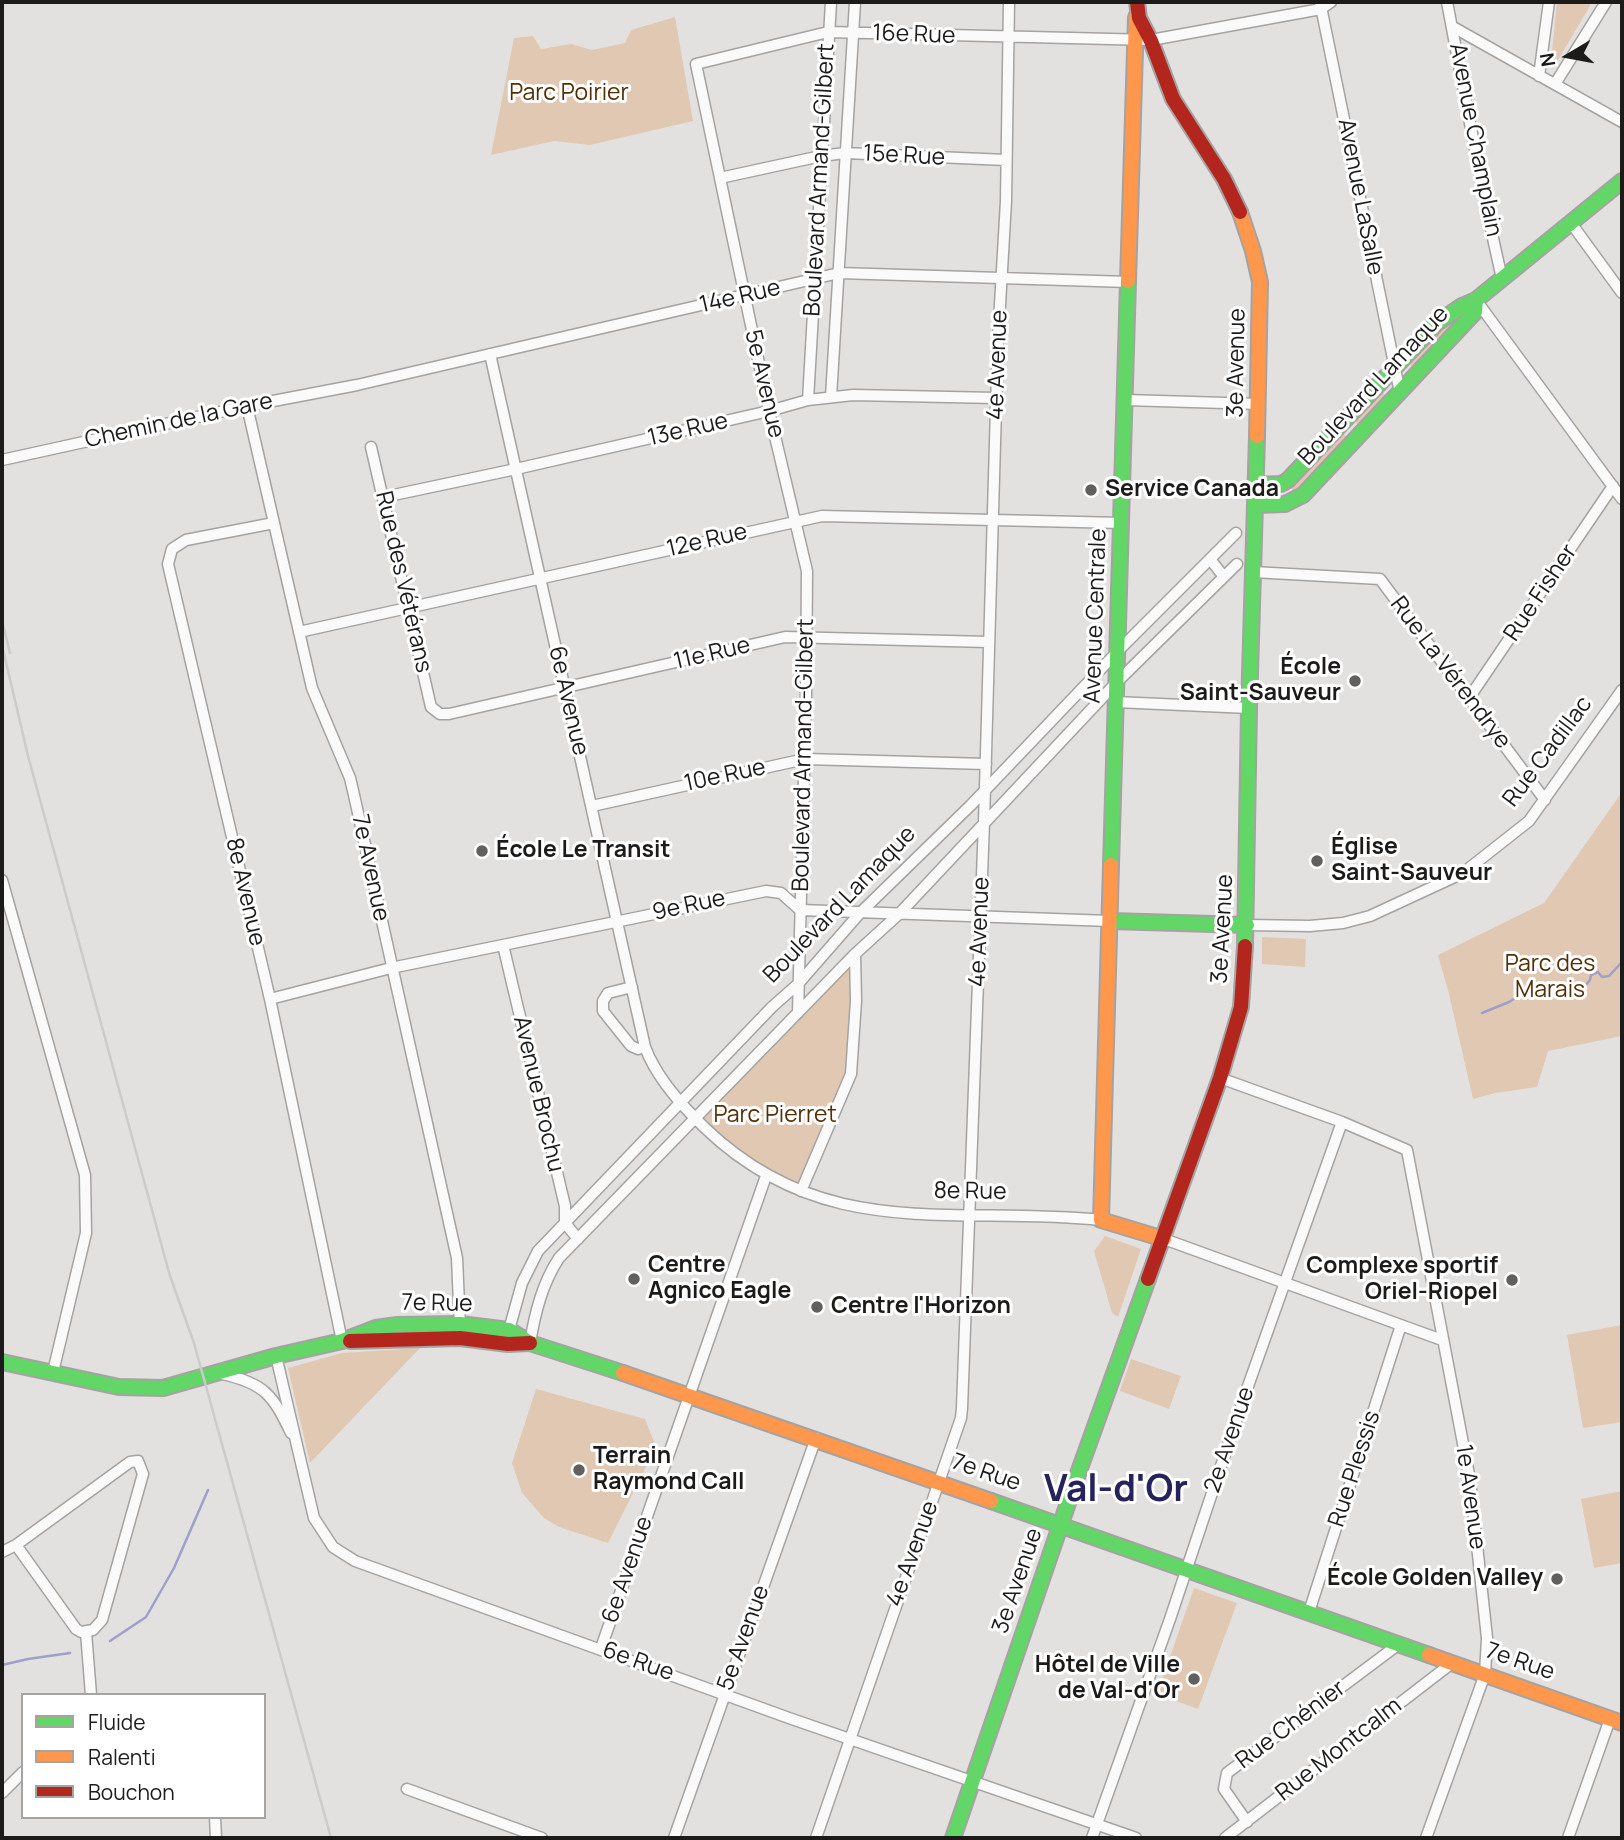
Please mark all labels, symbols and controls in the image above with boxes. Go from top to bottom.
street label: 16e Rue [872,20,956,50]
north arrow [1533,21,1603,91]
street label: Avenue Champlain [1443,41,1507,239]
street label: Boulevard Armand-Gilbert [799,43,841,317]
text: N [1533,51,1561,69]
park label: Parc Poirier [509,80,629,108]
street label: Avenue LaSalle [1331,116,1389,278]
street label: 15e Rue [862,140,946,172]
street label: 14e Rue [697,274,783,320]
street label: Boulevard Lamaque [1293,301,1455,471]
street label: 3e Avenue [1222,308,1252,418]
street label: 4e Avenue [982,309,1014,421]
street label: 5e Avenue [738,327,790,441]
street label: Chemin de la Gare [83,388,275,454]
street label: 13e Rue [645,407,731,453]
place label: Service Canada [1105,476,1279,504]
marker: Service Canada [1083,482,1099,498]
street label: Rue des Vétérans [369,489,437,675]
street label: 12e Rue [664,518,750,564]
street label: Avenue Centrale [1079,528,1113,704]
street label: Rue Fisher [1499,539,1583,647]
street label: Rue La Vérendrye [1384,592,1516,754]
street label: Boulevard Armand-Gilbert [788,618,820,892]
street label: 11e Rue [671,632,753,676]
street label: 6e Avenue [542,644,594,758]
place label: École Saint-Sauveur [1180,654,1341,708]
marker: École Saint-Sauveur [1347,673,1363,689]
street label: Rue Cadillac [1498,692,1598,812]
street label: 10e Rue [682,754,768,798]
street label: 7e Avenue [345,812,395,924]
street label: Boulevard Lamaque [758,821,922,989]
place label: Église Saint-Sauveur [1331,834,1492,888]
street label: 8e Avenue [219,835,271,949]
place label: École Le Transit [496,837,670,865]
marker: École Le Transit [474,843,490,859]
marker: Église Saint-Sauveur [1309,853,1325,869]
street label: 3e Avenue [1206,874,1240,984]
street label: 4e Avenue [964,876,996,988]
street label: 9e Rue [650,885,728,927]
park label: Parc des Marais [1505,951,1595,1005]
street label: Avenue Brochu [507,1013,569,1175]
park label: Parc Pierret [713,1102,837,1130]
street label: 8e Rue [933,1178,1007,1206]
place label: Centre Agnico Eagle [648,1252,791,1306]
place label: Complexe sportif Oriel-Riopel [1306,1253,1498,1307]
marker: Centre Agnico Eagle [626,1271,642,1287]
marker: Complexe sportif Oriel-Riopel [1504,1272,1520,1288]
street label: 7e Rue [401,1290,473,1318]
place label: Centre l'Horizon [831,1293,1011,1321]
marker: Centre l'Horizon [809,1299,825,1315]
street label: 2e Avenue [1199,1384,1261,1496]
street label: Rue Plessis [1323,1407,1387,1531]
place label: Terrain Raymond Call [593,1443,744,1497]
street label: 1e Avenue [1449,1443,1491,1551]
street label: 7e Rue [948,1448,1024,1498]
marker: Terrain Raymond Call [571,1462,587,1478]
district label: Val-d'Or [1044,1469,1188,1513]
street label: 4e Avenue [881,1497,945,1611]
street label: 6e Avenue [597,1513,659,1627]
street label: 3e Avenue [987,1525,1049,1637]
place label: École Golden Valley [1327,1565,1543,1593]
marker: École Golden Valley [1549,1571,1565,1587]
street label: 5e Avenue [712,1582,776,1694]
street label: 6e Rue [599,1636,677,1688]
street label: 7e Rue [1482,1637,1558,1687]
place label: Hôtel de Ville de Val-d'Or [1035,1652,1180,1706]
marker: Hôtel de Ville de Val-d'Or [1186,1671,1202,1687]
street label: Rue Chénier [1231,1675,1351,1775]
street label: Rue Montcalm [1271,1692,1407,1808]
legend [21,1693,266,1819]
text: Fluide [88,1708,146,1736]
text: Ralenti [88,1743,156,1771]
text: Bouchon [88,1778,175,1806]

